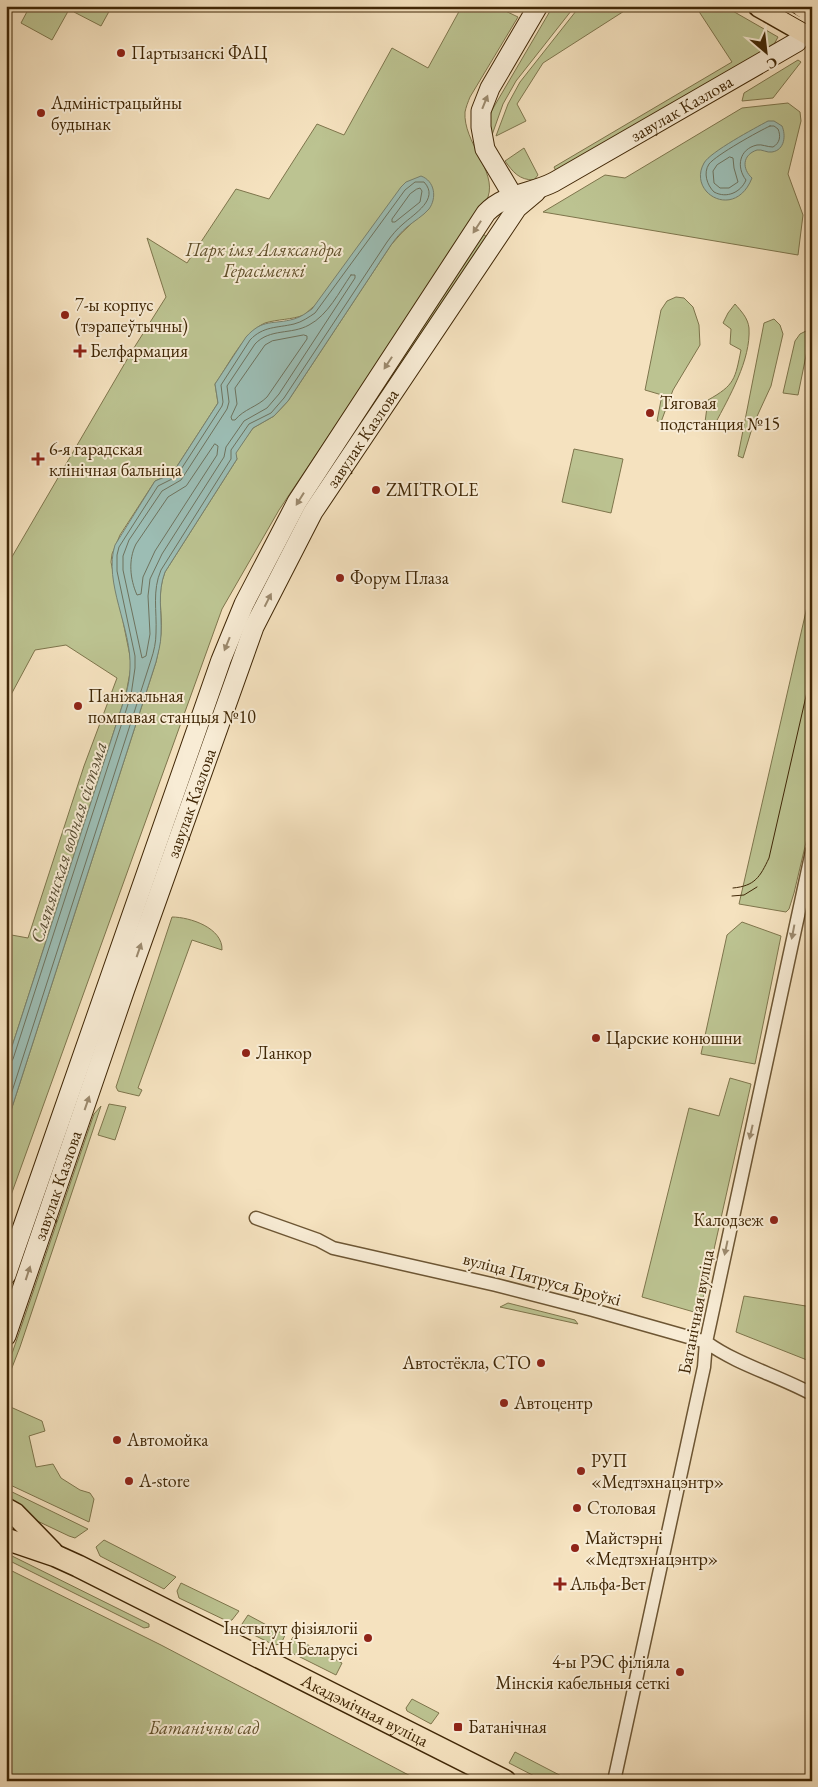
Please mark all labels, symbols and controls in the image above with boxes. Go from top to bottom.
north arrow [740,28,790,78]
place label: Партызанскі ФАЦ [131,41,267,64]
marker: Партызанскі ФАЦ [115,47,127,59]
text: С [763,53,781,74]
street label: завулак Казлова [626,69,738,147]
place label: Адміністрацыйны будынак [50,91,182,135]
one-way arrow [482,94,489,109]
marker: Адміністрацыйны будынак [35,107,47,119]
one-way arrow [472,220,482,234]
park label: Парк імя Аляксандра Герасіменкі [185,238,342,283]
place label: 7-ы корпус (тэрапеўтычны) [75,293,188,337]
marker: 7-ы корпус (тэрапеўтычны) [59,309,71,321]
place label: Белфармация [90,339,188,362]
marker: Белфармация [74,345,86,357]
one-way arrow [384,356,393,370]
street label: завулак Казлова [320,383,404,492]
place label: Тяговая подстанция №15 [660,391,780,435]
marker: Тяговая подстанция №15 [644,407,656,419]
place label: 6-я гарадская клінічная бальніца [49,437,183,481]
marker: 6-я гарадская клінічная бальніца [31,452,45,466]
place label: ZMITROLЕ [386,478,478,501]
marker: ZMITROLЕ [370,484,382,496]
one-way arrow [295,493,304,506]
place label: Форум Плаза [350,566,450,589]
marker: Форум Плаза [334,572,346,584]
one-way arrow [264,593,272,607]
one-way arrow [223,637,231,652]
place label: Паніжальная помпавая станцыя №10 [88,684,256,728]
marker: Паніжальная помпавая станцыя №10 [72,700,84,712]
water label: Сляпянская водная сістэма [24,738,113,946]
street label: завулак Казлова [161,744,221,861]
one-way arrow [789,925,797,941]
one-way arrow [136,942,143,957]
place label: Царские конюшни [606,1026,743,1049]
marker: Царские конюшни [590,1032,602,1044]
place label: Ланкор [256,1041,312,1064]
marker: Ланкор [240,1047,252,1059]
one-way arrow [84,1096,91,1111]
one-way arrow [747,1125,755,1140]
street label: завулак Казлова [28,1127,87,1244]
place label: Калодзеж [693,1208,764,1231]
marker: Калодзеж [768,1214,780,1226]
one-way arrow [722,1240,730,1255]
street label: вуліца Пятруся Броўкі [461,1246,624,1311]
street label: Батанічная вуліца [672,1247,719,1376]
one-way arrow [25,1266,32,1281]
place label: Автостёкла, СТО [401,1351,531,1374]
marker: Автостёкла, СТО [535,1357,547,1369]
place label: Автоцентр [513,1391,593,1414]
marker: Автоцентр [498,1397,510,1409]
place label: Автомойка [126,1428,209,1451]
marker: Автомойка [111,1434,123,1446]
place label: РУП «Медтэхнацэнтр» [591,1449,724,1493]
marker: РУП «Медтэхнацэнтр» [575,1465,587,1477]
place label: А-store [138,1469,190,1492]
marker: А-store [123,1475,135,1487]
place label: Столовая [587,1496,656,1519]
marker: Столовая [571,1502,583,1514]
place label: Майстэрні «Медтэхнацэнтр» [585,1526,718,1570]
marker: Майстэрні «Медтэхнацэнтр» [569,1542,581,1554]
place label: Альфа-Вет [569,1572,646,1595]
marker: Альфа-Вет [554,1578,566,1590]
place label: Інстытут фізіялогіі НАН Беларусі [224,1616,359,1660]
marker: Інстытут фізіялогіі НАН Беларусі [362,1632,374,1644]
place label: 4-ы РЭС філіяла Мінскія кабельныя сеткі [495,1650,671,1694]
marker: 4-ы РЭС філіяла Мінскія кабельныя сеткі [674,1666,686,1678]
street label: Акадэмічная вуліца [296,1668,433,1752]
place label: Батанічная [468,1715,547,1738]
park label: Батанічны сад [148,1716,260,1739]
marker: Батанічная [452,1721,464,1733]

